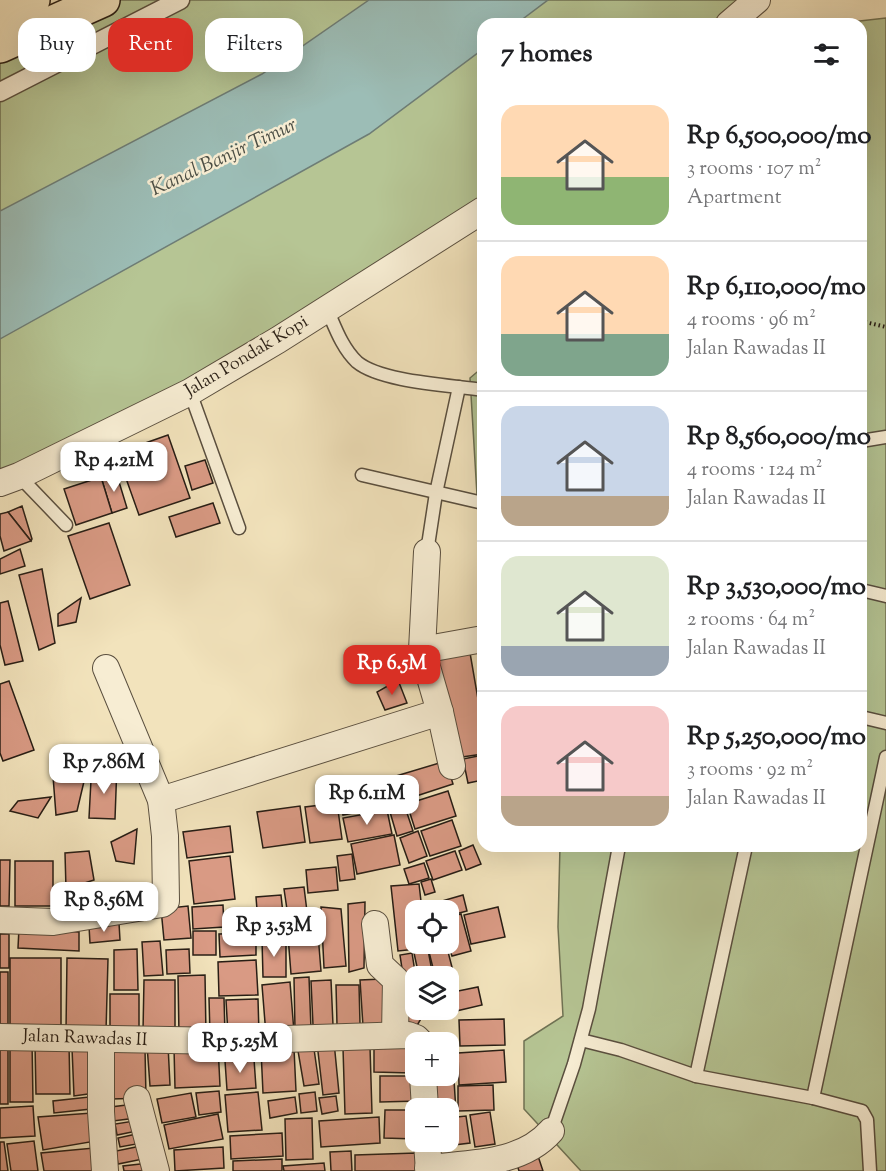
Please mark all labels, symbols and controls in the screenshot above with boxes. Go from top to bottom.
chip: Buy [18,18,96,72]
chip: Rent [108,18,193,72]
chip: Filters [205,18,303,72]
text: 7 homes [501,36,592,73]
icon: filters [810,38,843,71]
water label: Kanal Banjir Timur [146,111,302,205]
text: Rp 6,500,000/mo [687,118,871,155]
icon: home [549,129,621,201]
text: 3 rooms · 107 m² [687,155,821,184]
text: Apartment [687,184,782,213]
text: Rp 6,110,000/mo [687,269,866,306]
icon: home [549,280,621,352]
text: 4 rooms · 96 m² [687,306,816,335]
street label: Jalan Pondak Kopi [179,310,314,405]
text: Jalan Rawadas II [687,335,826,364]
text: Rp 8,560,000/mo [687,419,871,456]
icon: home [549,430,621,502]
pin: Rp 4.21M [52,442,176,493]
text: Rp 4.21M [74,447,154,476]
text: 4 rooms · 124 m² [687,456,822,485]
text: Jalan Rawadas II [687,485,826,514]
text: Rp 3,530,000/mo [687,569,866,606]
icon: home [549,580,621,652]
text: 2 rooms · 64 m² [687,606,815,635]
text: Jalan Rawadas II [687,635,826,664]
pin: Rp 6.5M [337,645,447,696]
text: Rp 6.5M [357,650,427,679]
text: Rp 5,250,000/mo [687,719,866,756]
icon: home [549,730,621,802]
pin: Rp 7.86M [42,744,166,795]
text: Rp 7.86M [63,749,145,778]
text: 3 rooms · 92 m² [687,756,813,785]
pin: Rp 6.11M [305,775,429,826]
text: Rp 6.11M [329,780,405,809]
text: Jalan Rawadas II [687,785,826,814]
pin: Rp 8.56M [42,882,166,933]
text: Rp 8.56M [64,887,144,916]
map controls [405,900,459,1152]
button: locate [405,900,459,954]
pin: Rp 3.53M [212,907,336,958]
text: Rp 3.53M [236,912,312,941]
button: layers [405,966,459,1020]
pin: Rp 5.25M [178,1023,302,1074]
street label: Jalan Rawadas II [21,1024,148,1054]
text: Rp 5.25M [202,1028,278,1057]
button: + [405,1032,459,1086]
button: − [405,1098,459,1152]

